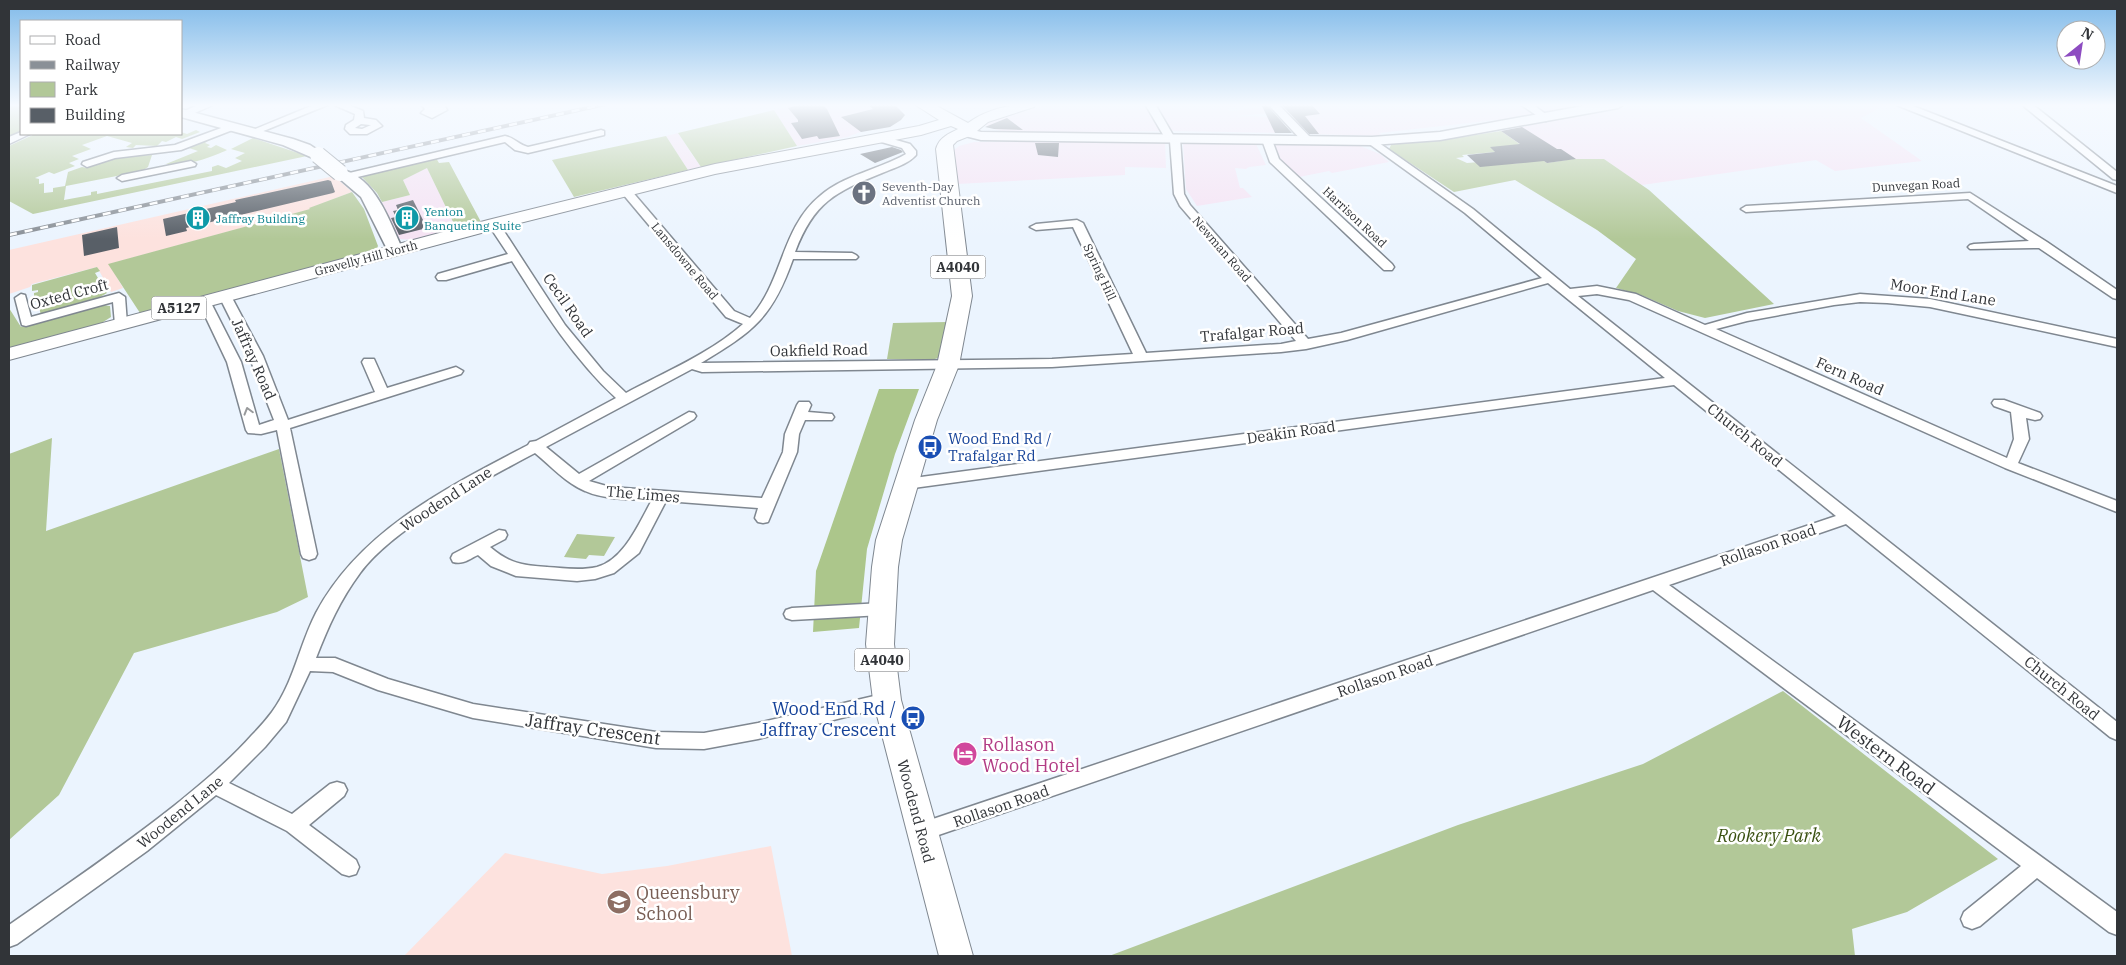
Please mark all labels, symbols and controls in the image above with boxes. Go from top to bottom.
legend [20,20,182,135]
north arrow [2056,20,2106,70]
text: N [2078,23,2097,44]
text: Road [65,30,101,49]
text: Railway [65,55,120,74]
text: Park [65,80,98,99]
text: Building [65,105,125,124]
street label: Dunvegan Road [1872,175,1960,195]
place label: Seventh-Day Adventist Church [882,179,981,208]
church icon: Seventh-Day Adventist Church [851,180,877,206]
street label: Harrison Road [1320,184,1390,250]
place label: Yenton Banqueting Suite [424,204,521,233]
building icon: Jaffray Building [185,205,211,231]
building icon: Yenton Banqueting Suite [394,205,420,231]
place label: Jaffray Building [216,211,306,226]
street label: Newman Road [1189,213,1255,285]
street label: Lansdowne Road [648,219,722,303]
street label: Gravelly Hill North [313,237,420,279]
street label: Spring Hill [1080,241,1120,303]
road number: A4040 [930,256,986,278]
street label: Cecil Road [539,269,597,341]
street label: Oxted Croft [28,274,110,314]
street label: Moor End Lane [1889,274,1997,310]
road number: A5127 [152,296,206,320]
street label: Jaffray Road [228,315,280,403]
street label: Trafalgar Road [1199,318,1305,346]
street label: Oakfield Road [770,340,868,360]
street label: Fern Road [1813,353,1887,399]
street label: Church Road [1704,399,1786,471]
one-way arrow [243,407,254,416]
street label: Deakin Road [1245,416,1337,448]
place label: Wood End Rd / Trafalgar Rd [948,429,1051,465]
bus stop icon: Wood End Rd / Trafalgar Rd [917,434,943,460]
street label: Woodend Lane [397,462,495,536]
street label: The Limes [605,481,681,507]
street label: Rollason Road [1718,520,1818,570]
road number: A4040 [854,648,910,672]
street label: Rollason Road [1335,651,1435,701]
street label: Church Road [2021,652,2103,724]
place label: Wood End Rd / Jaffray Crescent [760,697,896,741]
bus stop icon: Wood End Rd / Jaffray Crescent [900,705,926,731]
street label: Jaffray Crescent [524,708,662,750]
street label: Western Road [1832,710,1940,800]
place label: Rollason Wood Hotel [982,733,1080,777]
hotel icon: Rollason Wood Hotel [952,741,978,767]
street label: Woodend Road [893,757,939,865]
street label: Woodend Lane [133,772,227,852]
street label: Rollason Road [951,781,1051,831]
park label: Rookery Park [1716,824,1821,847]
place label: Queensbury School [636,881,740,925]
school or university icon: Queensbury School [606,889,632,915]

